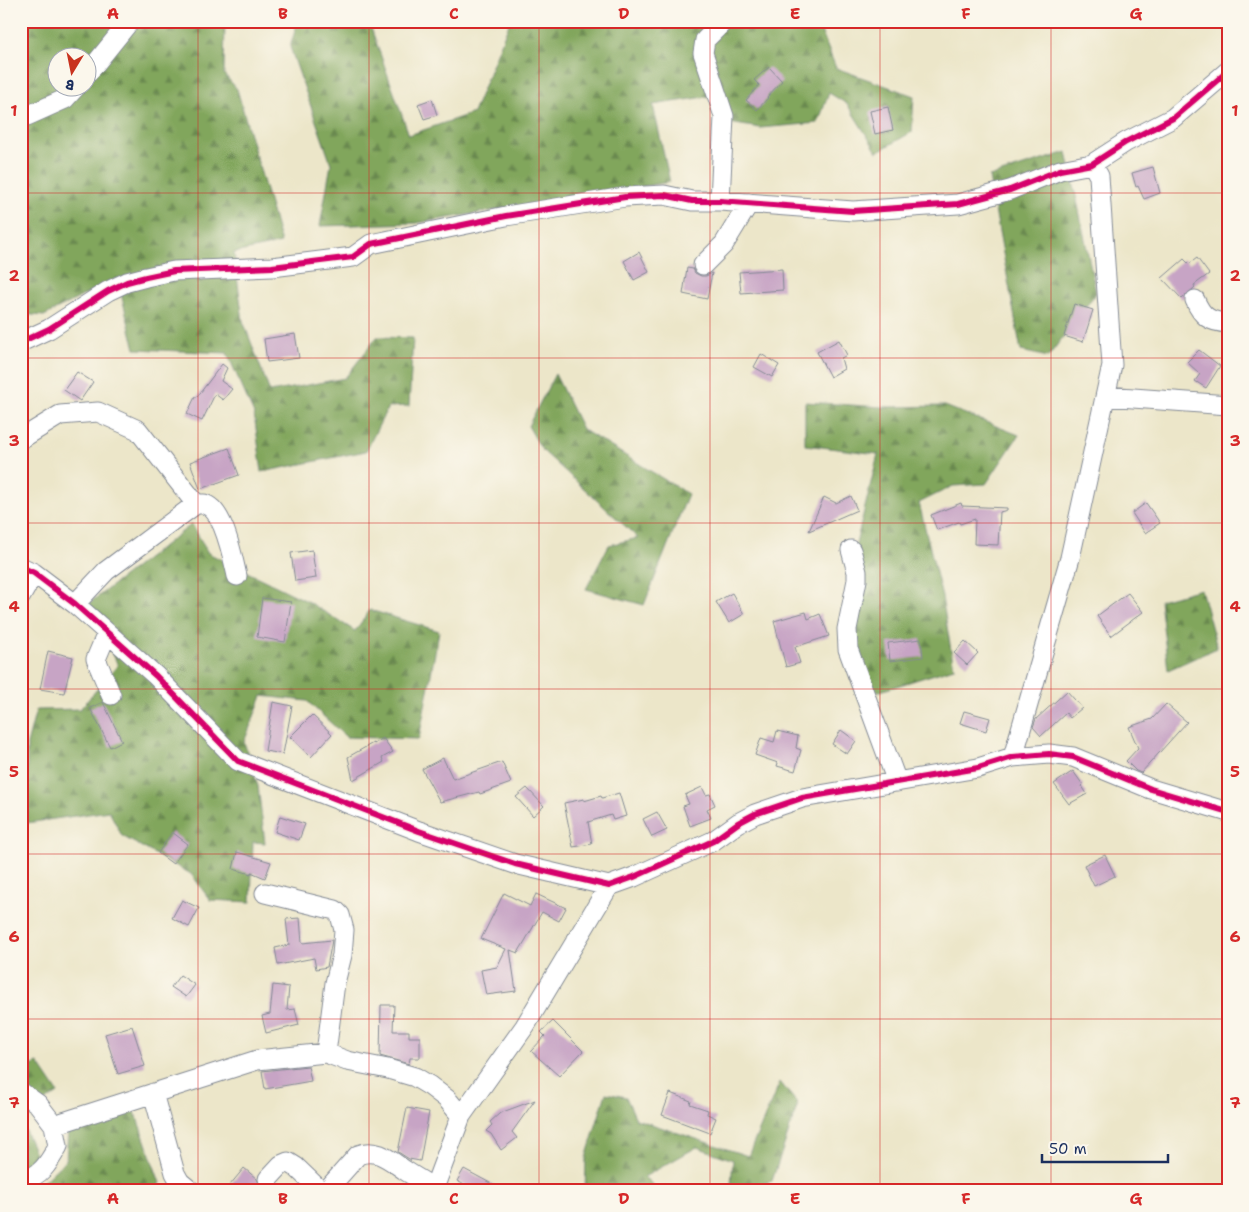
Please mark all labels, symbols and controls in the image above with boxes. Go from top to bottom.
text: A [107,3,119,24]
text: B [278,3,288,24]
text: C [449,3,459,24]
text: D [618,3,630,24]
text: E [790,3,800,24]
text: F [961,3,971,24]
text: G [1130,3,1143,24]
north arrow [48,48,98,98]
text: B [64,75,76,94]
text: 1 [10,100,18,121]
text: 1 [1231,100,1239,121]
text: 2 [8,265,20,286]
text: 2 [1229,265,1241,286]
text: 3 [8,430,20,451]
text: 3 [1229,430,1241,451]
text: 4 [8,596,20,617]
text: 4 [1229,596,1241,617]
text: 5 [9,761,19,782]
text: 5 [1230,761,1240,782]
text: 6 [8,926,20,947]
text: 6 [1229,926,1241,947]
text: 7 [8,1092,20,1113]
text: 7 [1229,1092,1241,1113]
scale bar [1042,1132,1168,1164]
text: 50 m [1049,1139,1087,1159]
text: A [107,1188,119,1209]
text: B [278,1188,288,1209]
text: C [449,1188,459,1209]
text: D [618,1188,630,1209]
text: E [790,1188,800,1209]
text: F [961,1188,971,1209]
text: G [1130,1188,1143,1209]

